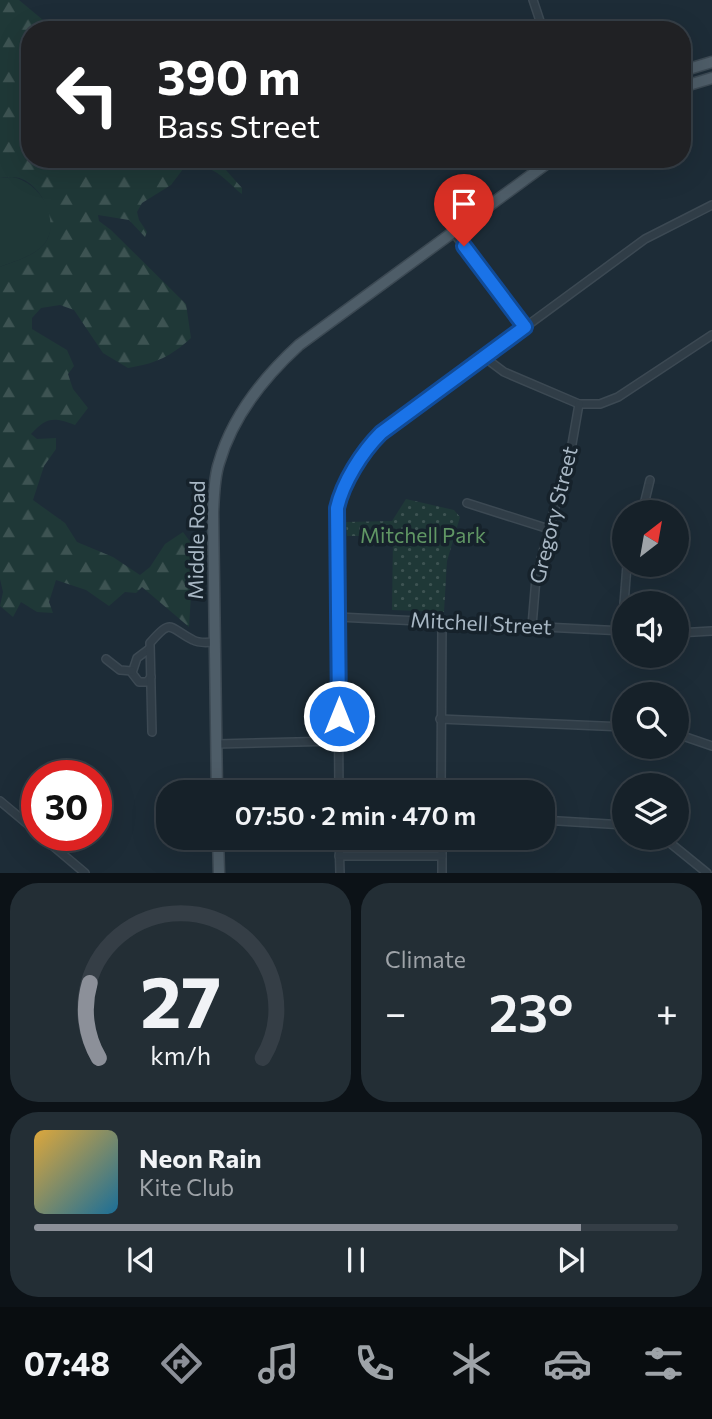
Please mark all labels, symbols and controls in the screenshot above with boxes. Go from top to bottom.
text: 390 m [157,45,300,105]
icon: left [42,49,133,140]
text: Bass Street [157,105,320,145]
pin [434,174,494,246]
icon: arrive [445,185,483,223]
street label: Gregory Street [523,443,582,586]
street label: Middle Road [182,480,209,600]
north arrow [612,500,690,578]
map controls [612,500,689,850]
park label: Mitchell Park [360,522,486,547]
button: sound [612,591,689,668]
street label: Mitchell Street [410,606,552,639]
position arrow [302,679,376,753]
button: search [612,682,689,759]
speed limit sign: 30 [21,760,112,851]
button: layers [612,773,689,850]
text: 07:50 · 2 min · 470 m [235,799,476,830]
text: Climate [385,945,466,973]
text: 27 [140,955,221,1044]
text: 23° [489,979,574,1043]
text: − [385,988,407,1035]
text: + [656,988,678,1035]
text: km/h [150,1040,211,1070]
text: Neon Rain [139,1142,262,1173]
text: Kite Club [139,1173,234,1201]
icon: previous [122,1241,160,1279]
icon: pause [337,1241,375,1279]
icon: next [552,1241,590,1279]
icon: directions [157,1339,206,1388]
icon: music [254,1339,303,1388]
icon: phone [350,1339,399,1388]
icon: climate [447,1339,496,1388]
icon: car [543,1339,592,1388]
icon: filters [639,1339,688,1388]
text: 07:48 [24,1343,110,1383]

